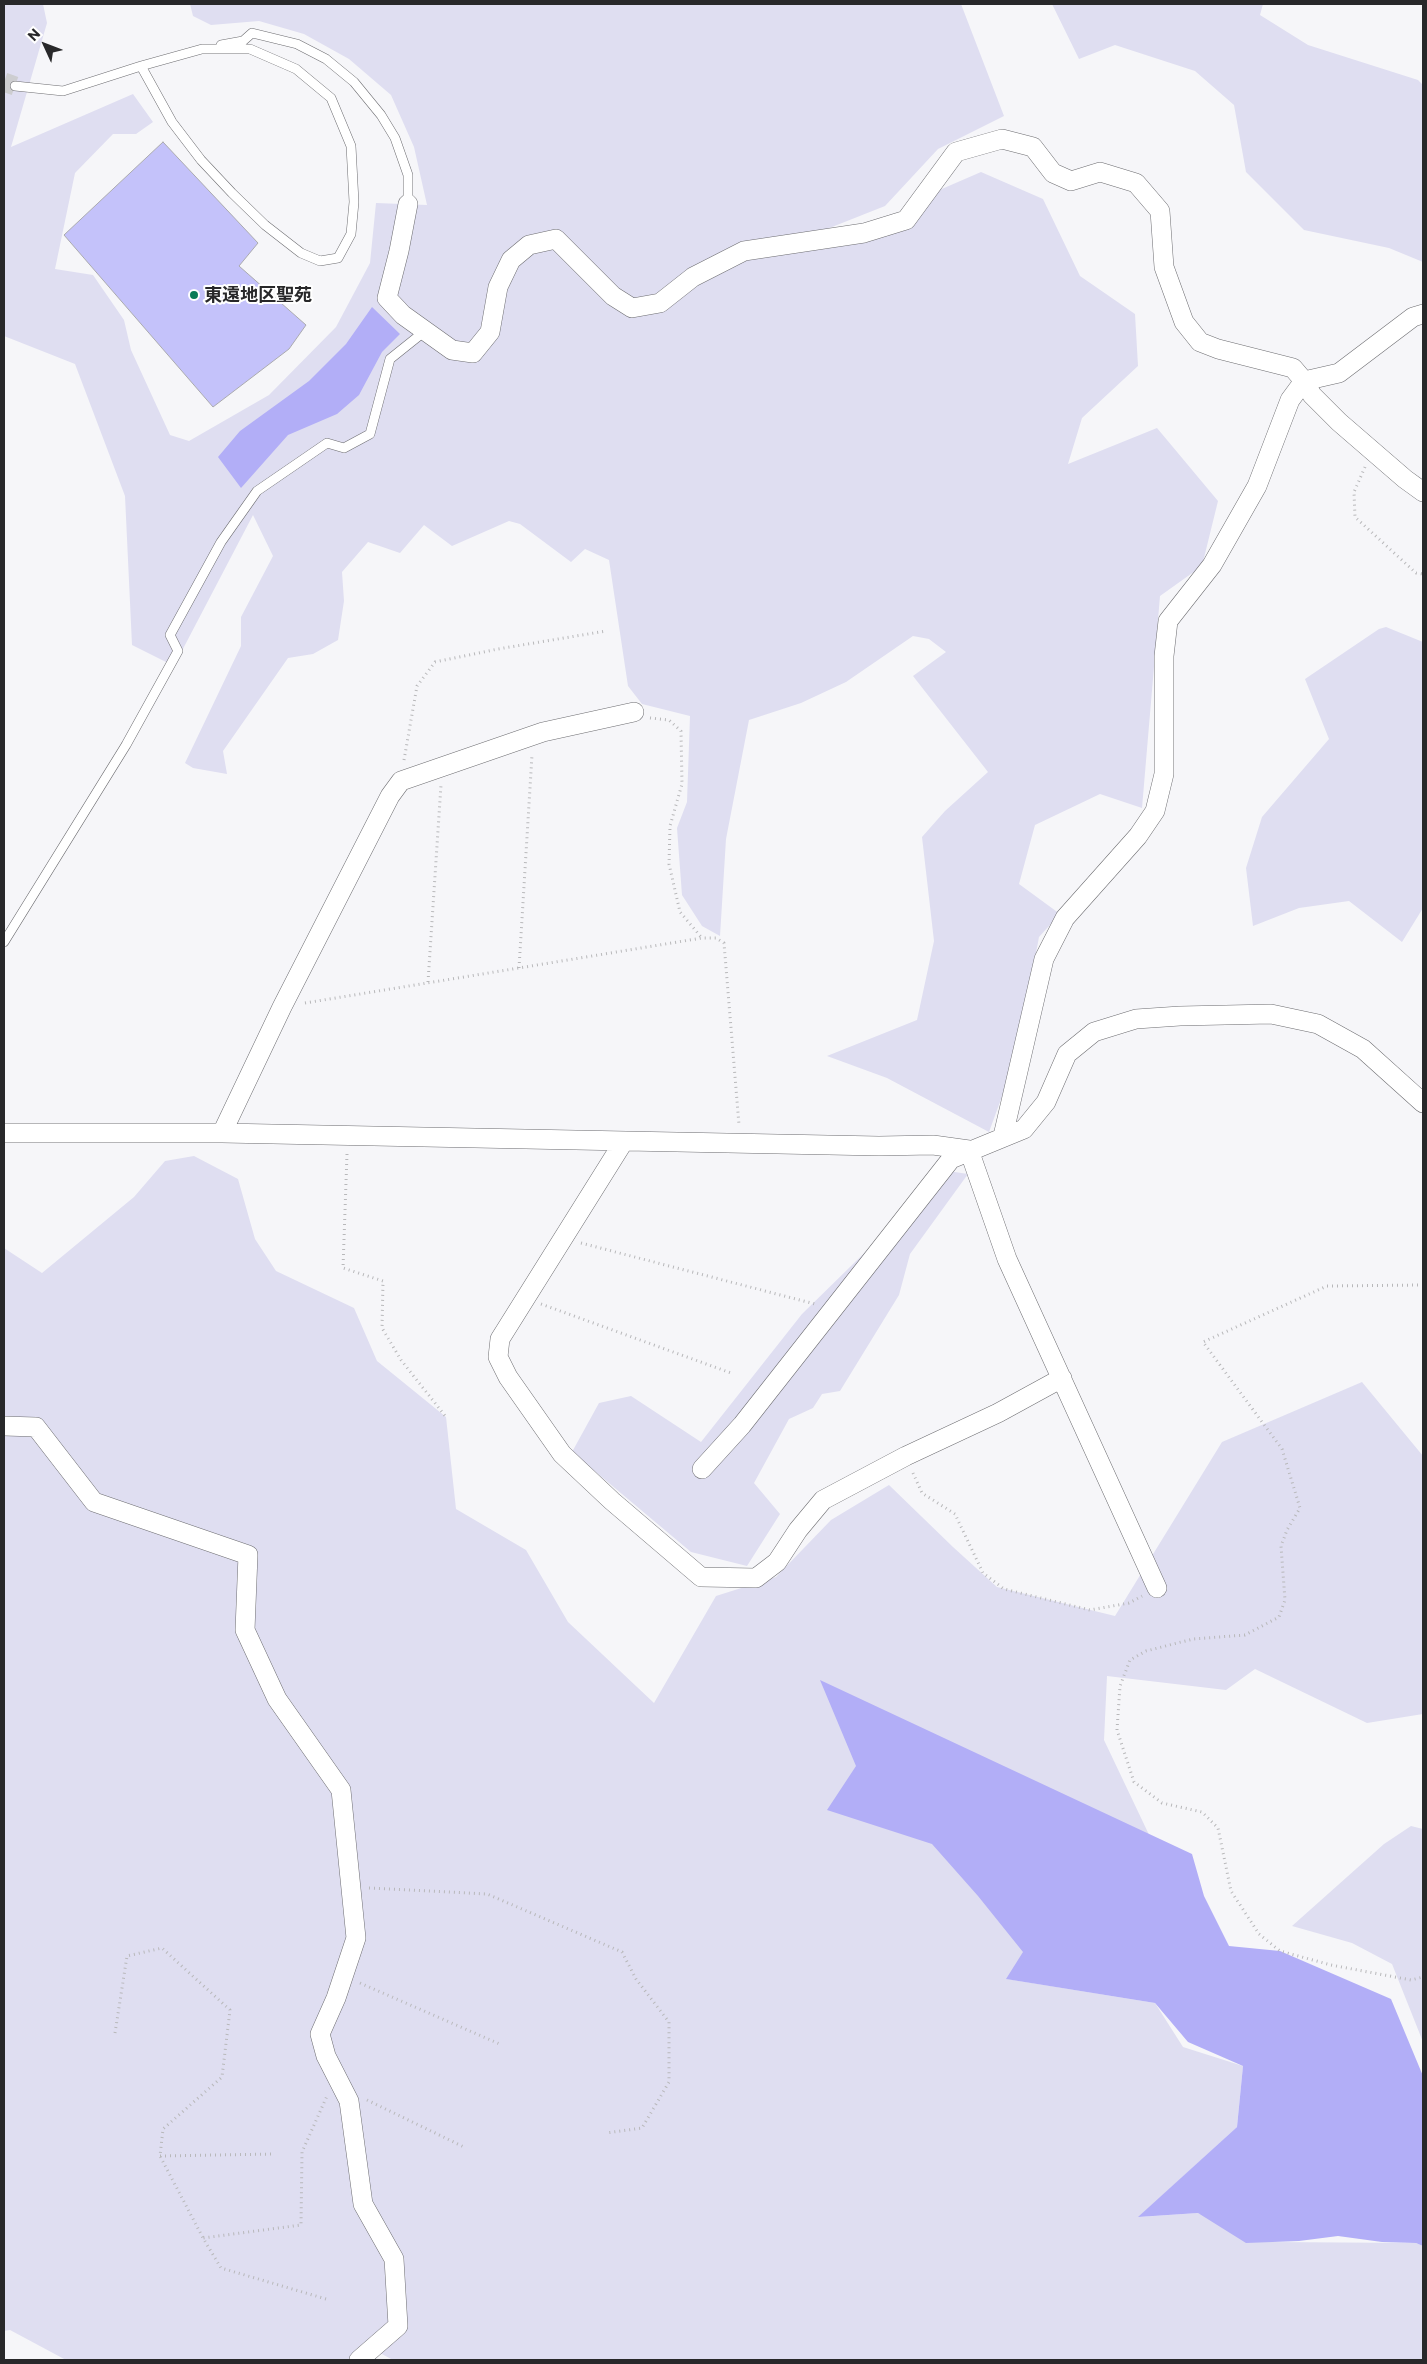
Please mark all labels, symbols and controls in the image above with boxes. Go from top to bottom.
north arrow [20,20,70,70]
text: N [24,25,43,44]
place label: 東遠地区聖苑 [204,284,312,306]
marker: 東遠地区聖苑 [188,289,200,301]

